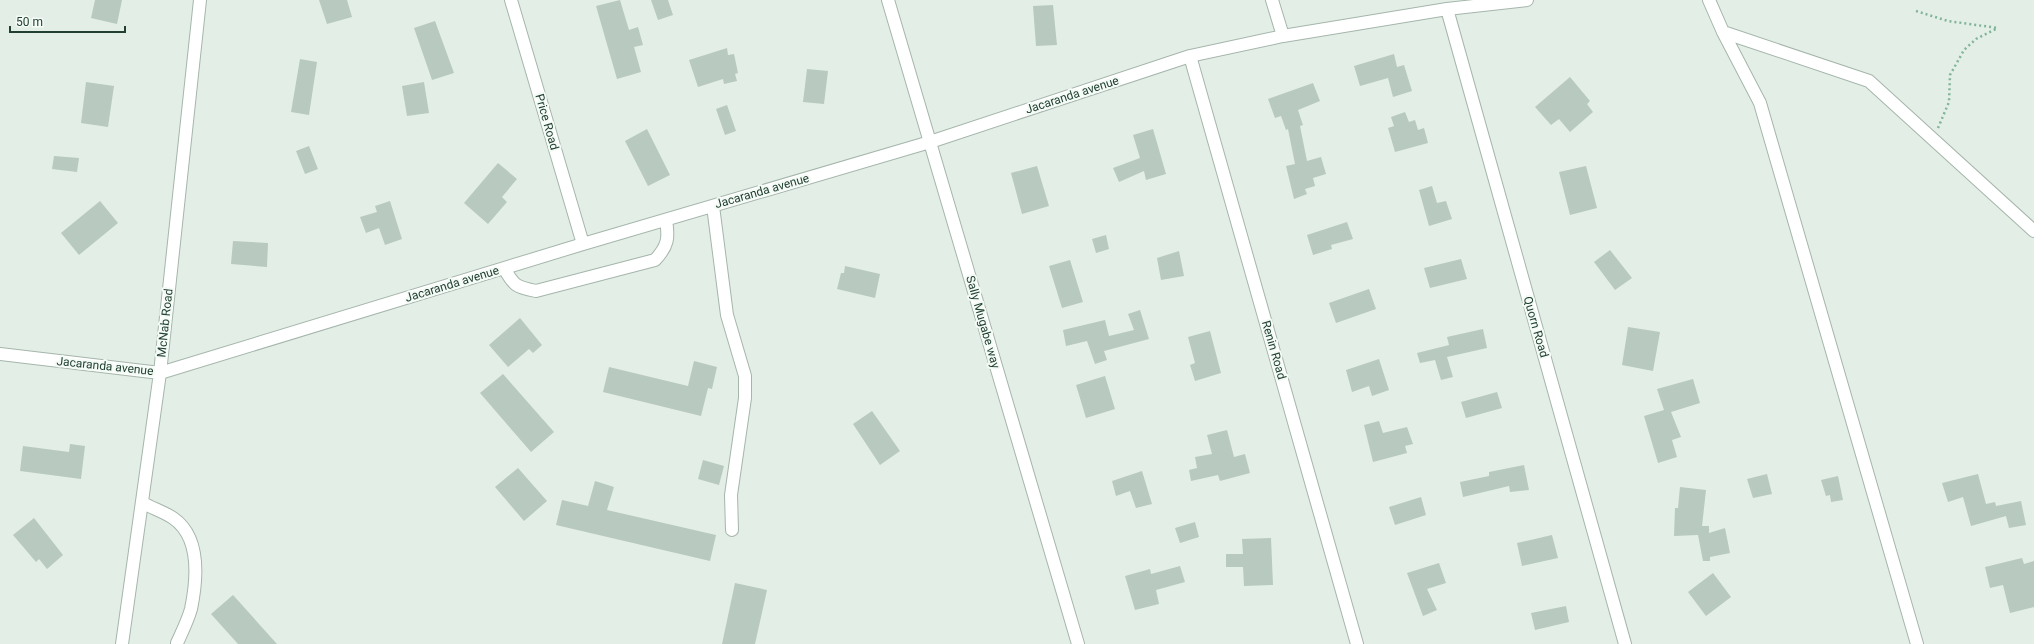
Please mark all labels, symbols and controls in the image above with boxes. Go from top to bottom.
scale bar [10,8,125,34]
text: 50 m [16,15,43,29]
street label: Jacaranda avenue [1024,73,1120,117]
street label: Price Road [532,92,562,152]
street label: Jacaranda avenue [713,171,811,211]
street label: Jacaranda avenue [403,263,501,305]
street label: Sally Mugabe way [963,274,1003,370]
street label: McNab Road [154,288,176,358]
street label: Quorn Road [1521,295,1551,359]
street label: Renin Road [1259,319,1289,381]
street label: Jacaranda avenue [56,354,154,378]

